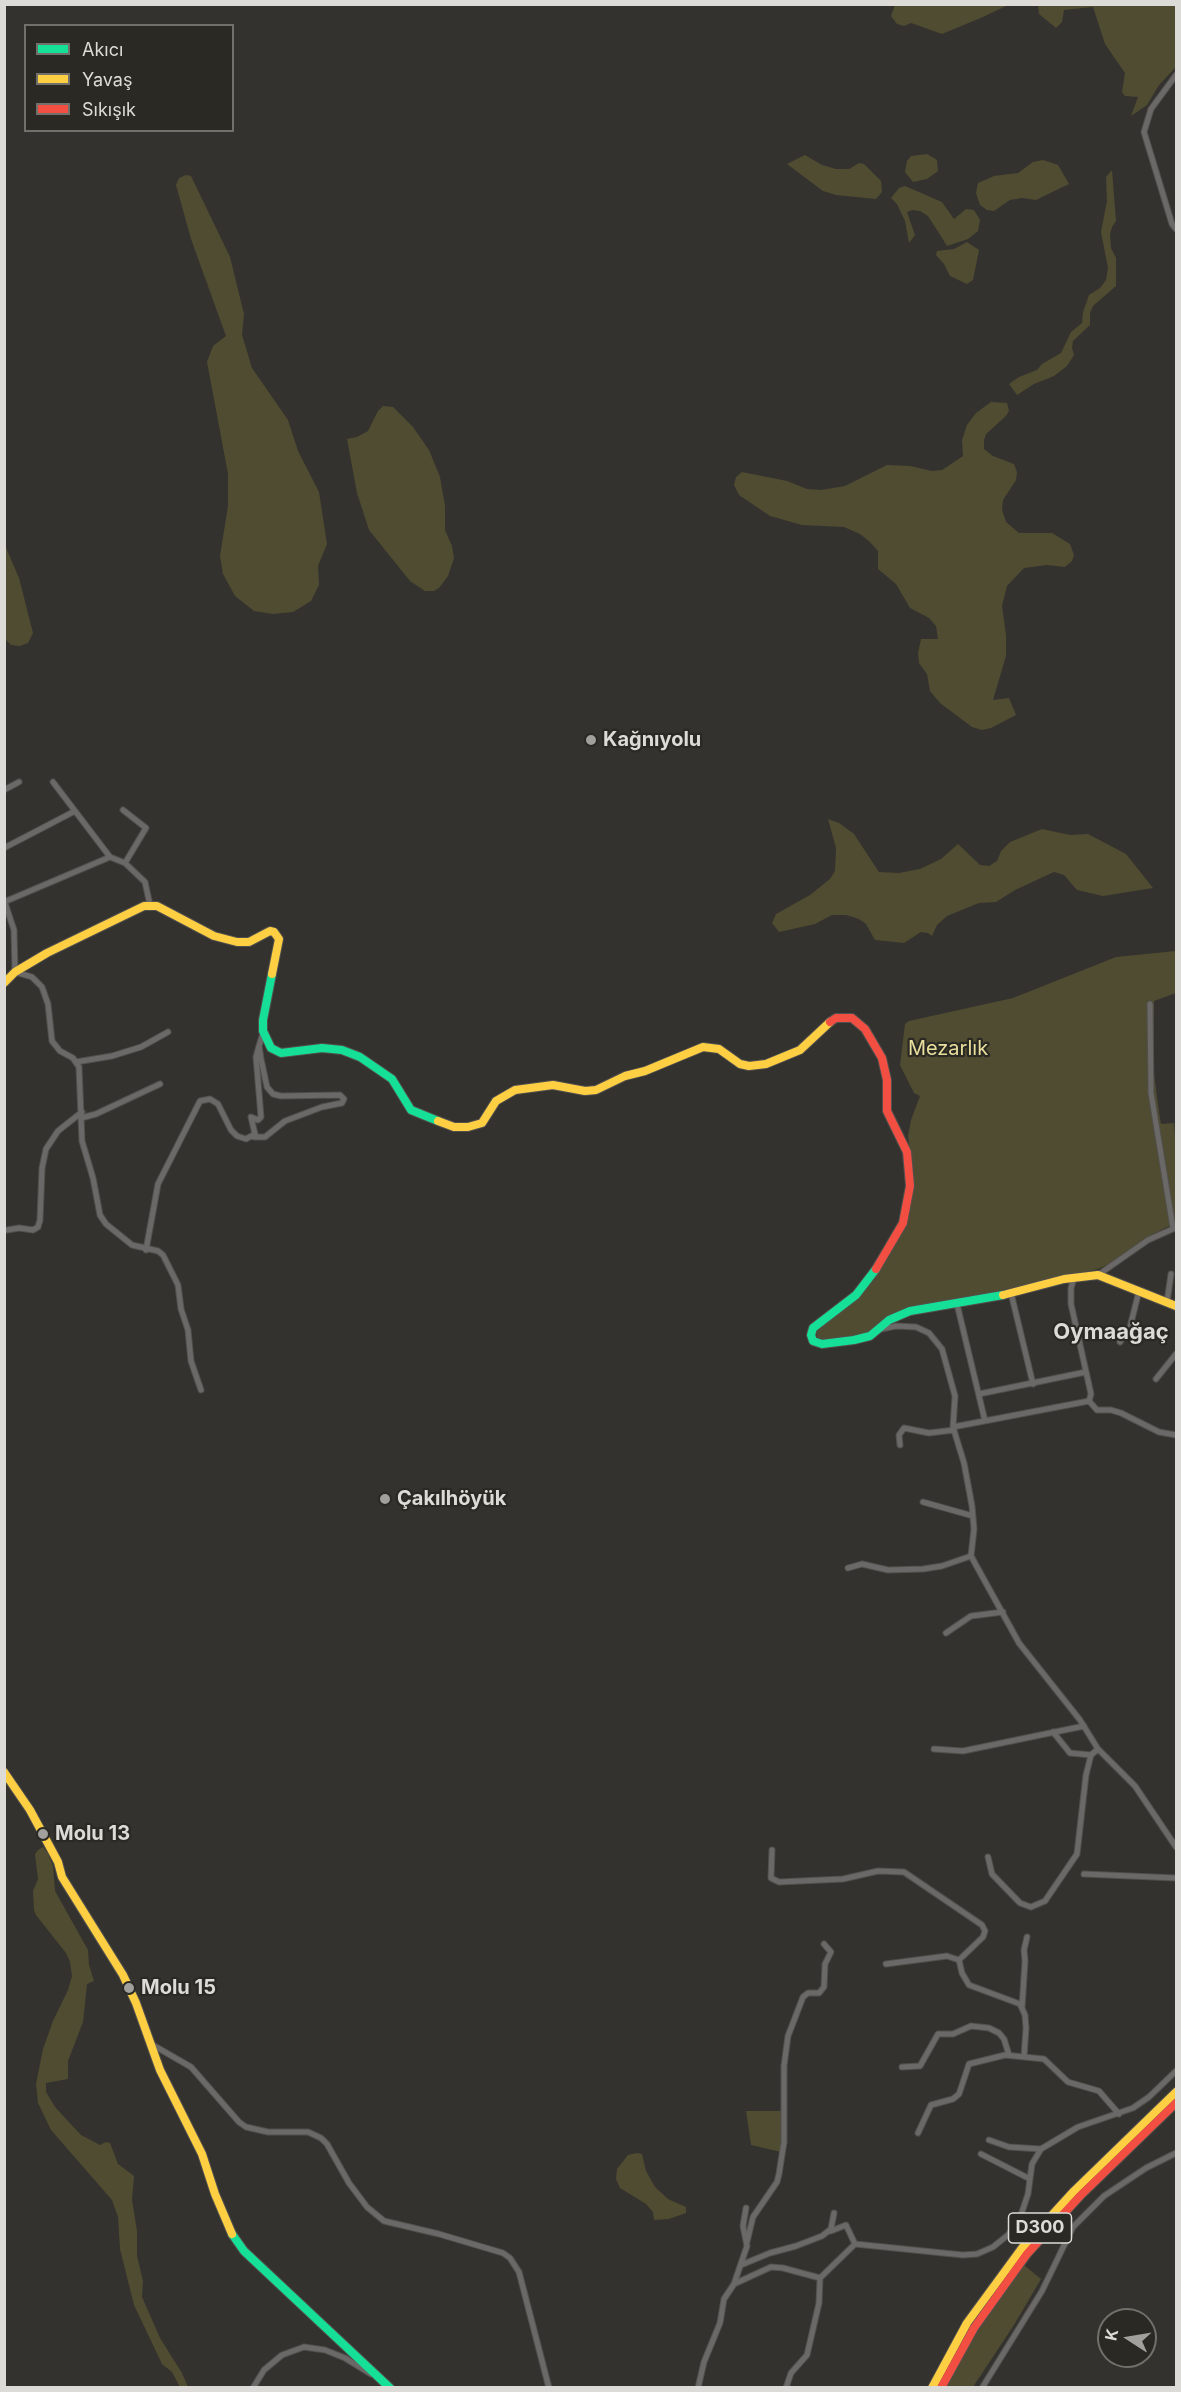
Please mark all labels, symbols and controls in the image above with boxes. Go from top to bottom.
legend [24,24,234,132]
text: Akıcı [82,39,123,60]
text: Yavaş [82,69,132,90]
text: Sıkışık [82,99,136,120]
place label: Kağnıyolu [603,728,701,752]
marker: Kağnıyolu [584,733,598,747]
park label: Mezarlık [908,1037,988,1061]
district label: Oymaağaç [1053,1319,1169,1345]
place label: Çakılhöyük [397,1487,506,1511]
marker: Çakılhöyük [378,1492,392,1506]
place label: Molu 13 [55,1822,130,1846]
marker: Molu 13 [36,1827,50,1841]
place label: Molu 15 [141,1976,216,2000]
marker: Molu 15 [122,1981,136,1995]
road number: D300 [1008,2213,1072,2243]
north arrow [1097,2308,1157,2368]
text: K [1100,2327,1122,2342]

